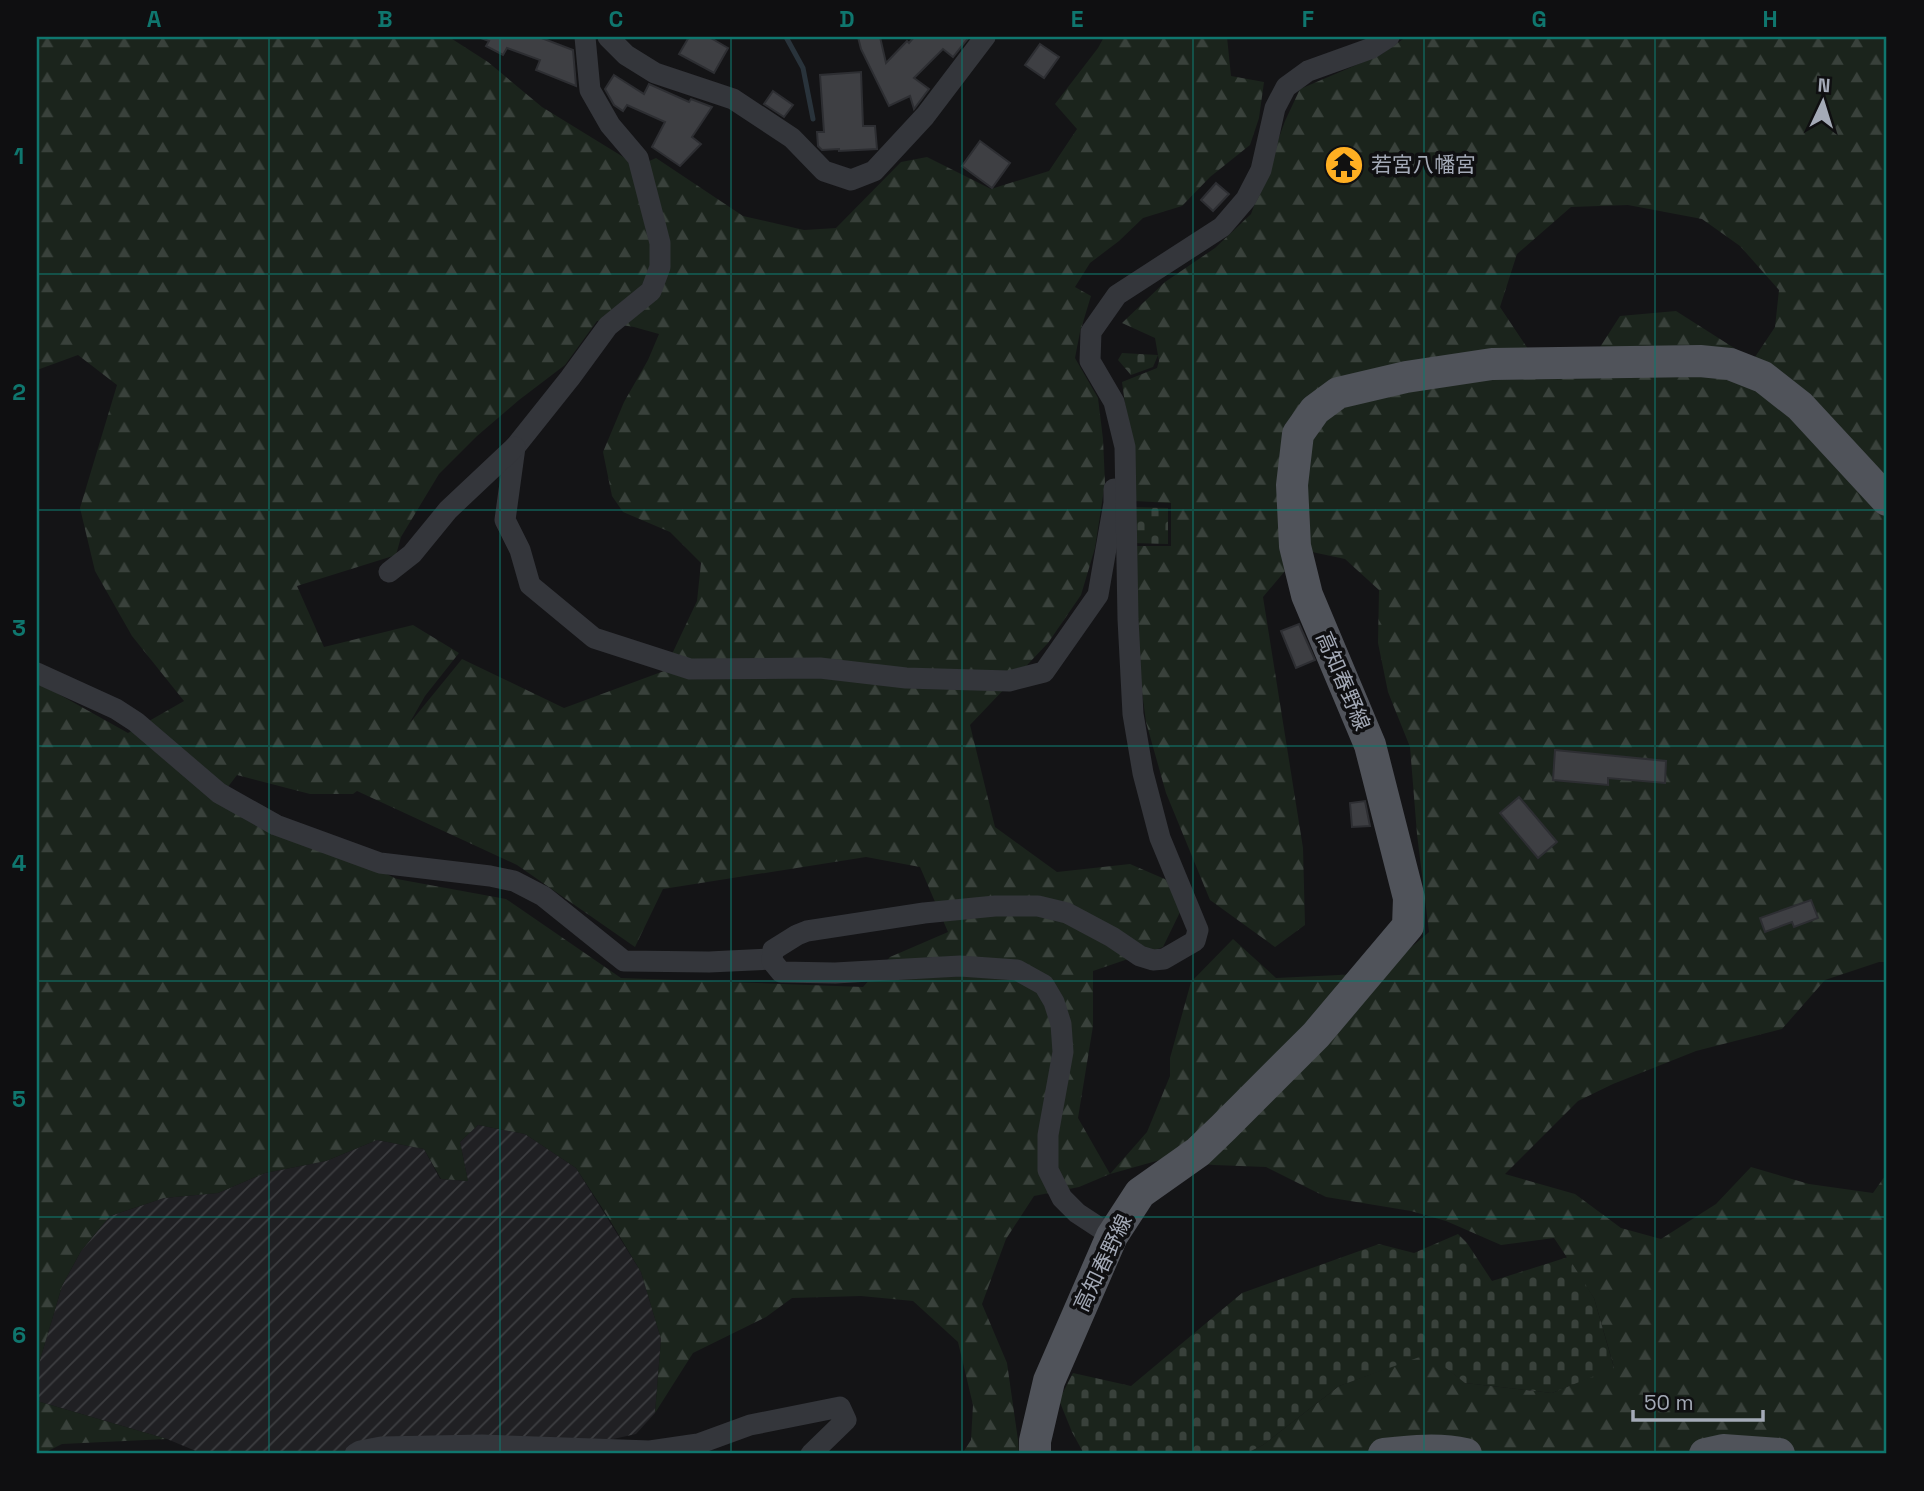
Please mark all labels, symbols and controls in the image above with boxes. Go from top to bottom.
text: A [147,4,162,34]
text: B [377,4,393,34]
text: C [609,4,623,34]
text: D [839,4,855,34]
text: E [1071,4,1083,34]
text: F [1302,4,1314,34]
text: G [1531,4,1547,34]
text: H [1762,4,1778,34]
north arrow [1787,66,1857,136]
text: N [1817,73,1831,98]
text: 1 [14,141,24,171]
temple icon: 若宮八幡宮 [1323,144,1365,186]
place label: 若宮八幡宮 [1371,151,1476,178]
text: 2 [12,377,26,407]
text: 3 [12,613,26,643]
street label: 高知春野線 [1311,627,1376,734]
text: 4 [12,848,27,878]
text: 5 [12,1084,26,1114]
street label: 高知春野線 [1067,1210,1138,1316]
text: 6 [12,1320,26,1350]
scale bar [1633,1379,1763,1423]
text: 50 m [1644,1389,1694,1416]

